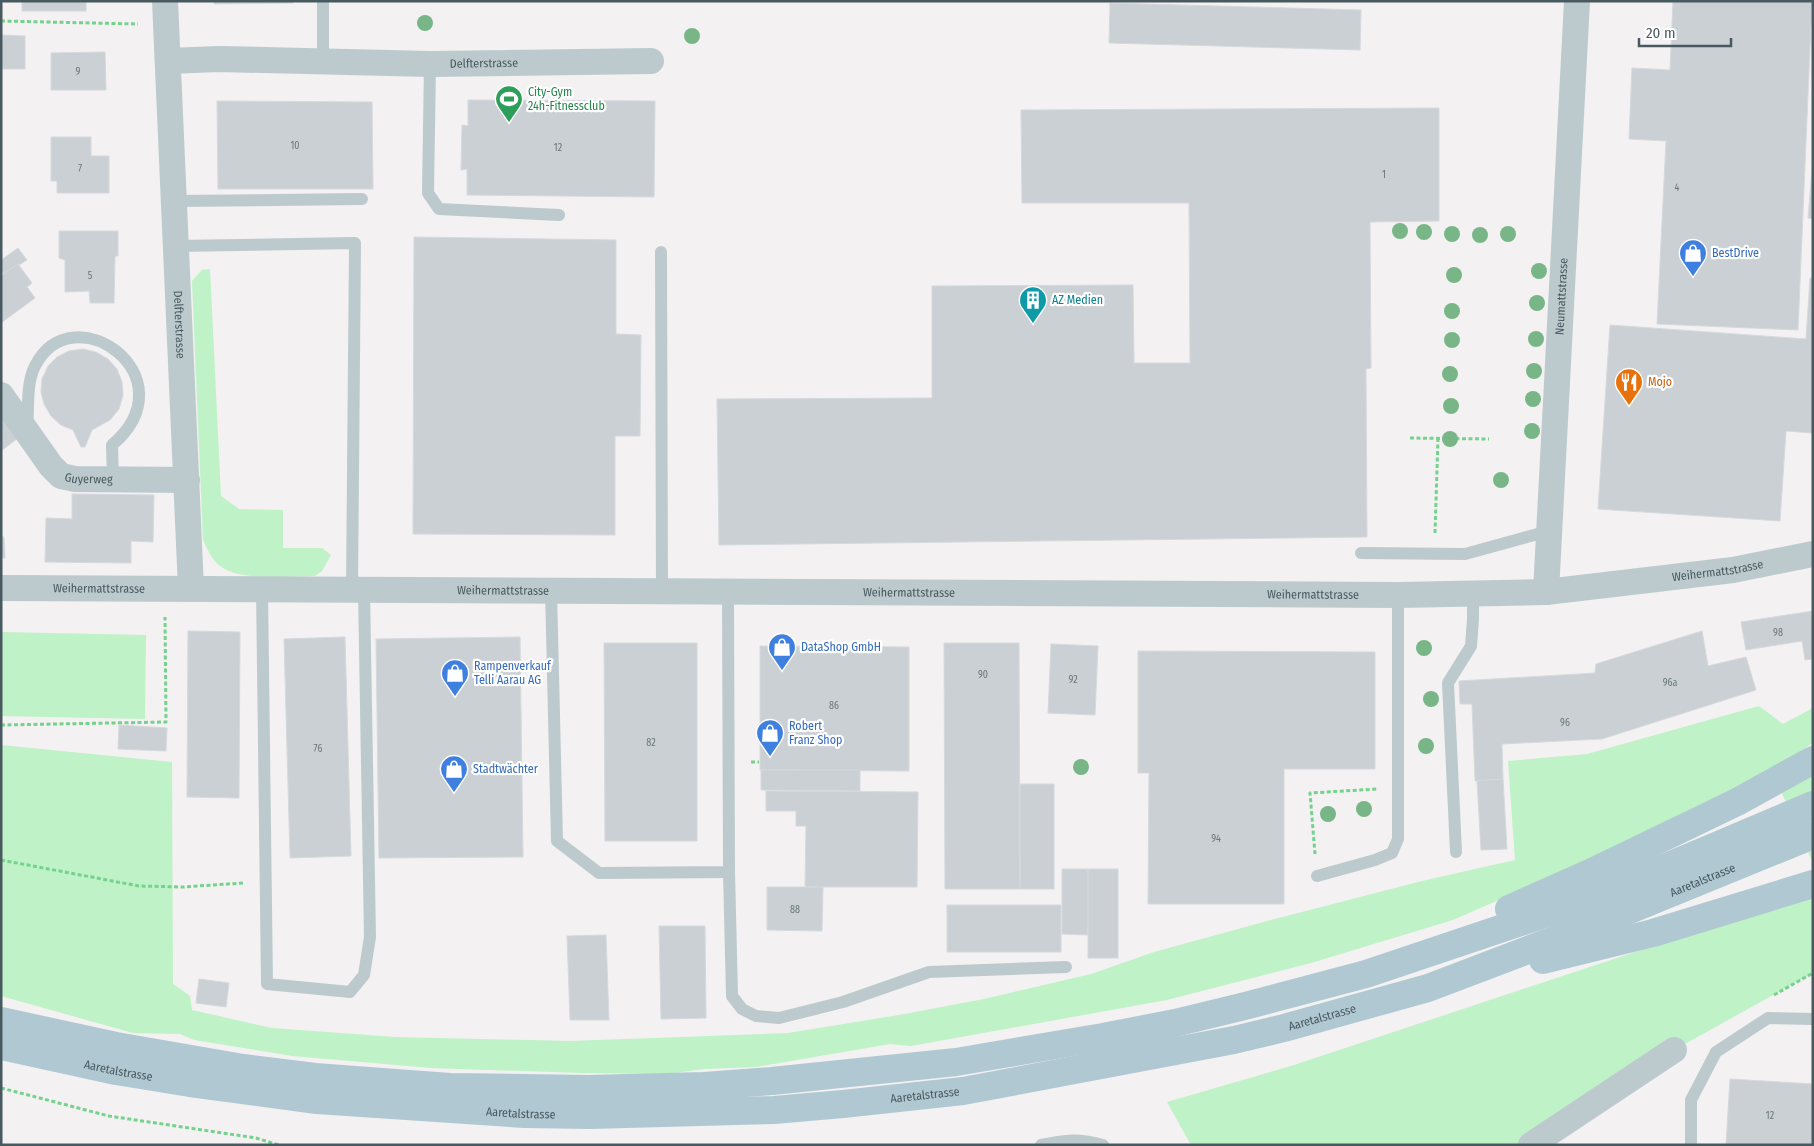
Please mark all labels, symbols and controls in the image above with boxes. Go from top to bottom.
scale bar [1639,15,1732,47]
text: 20 m [1646,24,1676,42]
street label: Delfterstrasse [450,56,518,71]
house number: 9 [76,66,81,78]
sports icon: City-Gym 24h-Fitnessclub [494,84,524,123]
place label: City-Gym 24h-Fitnessclub [528,85,605,113]
house number: 10 [290,140,300,152]
house number: 12 [554,142,563,154]
house number: 7 [78,163,82,175]
house number: 1 [1382,169,1386,181]
house number: 4 [1675,182,1680,194]
shop icon: BestDrive [1678,238,1708,277]
place label: BestDrive [1712,246,1759,260]
street label: Neumattstrasse [1552,257,1571,335]
house number: 5 [88,270,93,282]
building icon: AZ Medien [1018,285,1048,324]
street label: Delfterstrasse [171,290,188,359]
place label: AZ Medien [1052,293,1103,307]
restaurant icon: Mojo [1614,367,1644,406]
place label: Mojo [1648,375,1672,389]
street label: Guyerweg [63,470,113,486]
street label: Weihermattstrasse [1671,557,1765,584]
street label: Weihermattstrasse [53,581,145,596]
street label: Weihermattstrasse [457,583,549,598]
street label: Weihermattstrasse [863,585,955,600]
street label: Weihermattstrasse [1267,587,1359,602]
house number: 98 [1773,627,1783,639]
shop icon: DataShop GmbH [767,632,797,671]
place label: DataShop GmbH [801,640,881,654]
shop icon: Rampenverkauf Telli Aarau AG [440,658,470,697]
place label: Rampenverkauf Telli Aarau AG [474,659,552,687]
house number: 90 [978,669,988,681]
house number: 92 [1068,674,1078,686]
house number: 96a [1663,677,1677,689]
house number: 86 [829,700,839,712]
house number: 96 [1560,717,1570,729]
shop icon: Robert Franz Shop [755,718,785,757]
place label: Robert Franz Shop [789,719,842,747]
house number: 82 [646,737,656,749]
house number: 76 [314,743,322,755]
shop icon: Stadtwächter [439,754,469,793]
place label: Stadtwächter [473,762,539,776]
house number: 94 [1211,833,1221,845]
street label: Aaretalstrasse [1668,860,1738,900]
house number: 88 [790,904,800,916]
street label: Aaretalstrasse [1287,1001,1358,1033]
street label: Aaretalstrasse [83,1057,154,1084]
street label: Aaretalstrasse [890,1084,960,1106]
street label: Aaretalstrasse [486,1104,556,1121]
house number: 12 [1766,1110,1775,1122]

